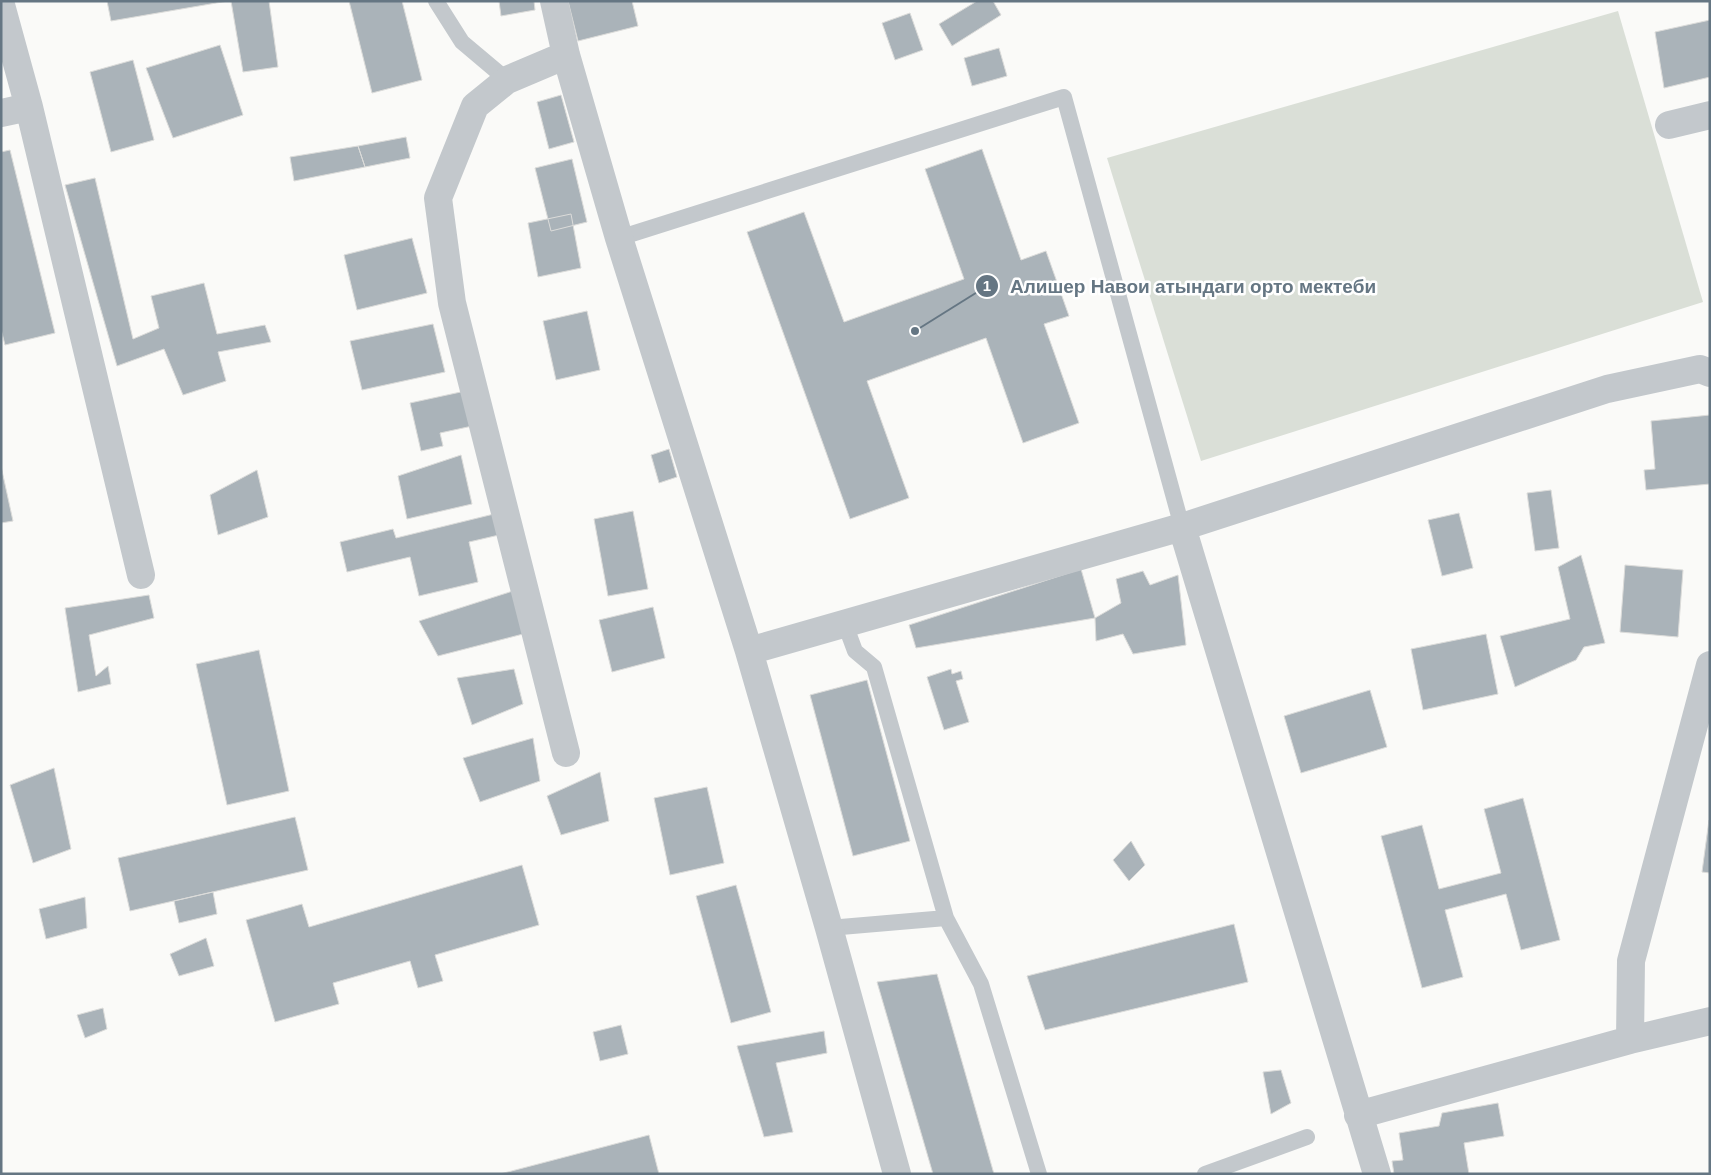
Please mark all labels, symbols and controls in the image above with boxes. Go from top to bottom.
callout: Алишер Навои атындаги орто мектеби [975,269,1386,303]
text: Алишер Навои атындаги орто мектеби [1010,276,1376,297]
text: 1 [983,277,991,294]

